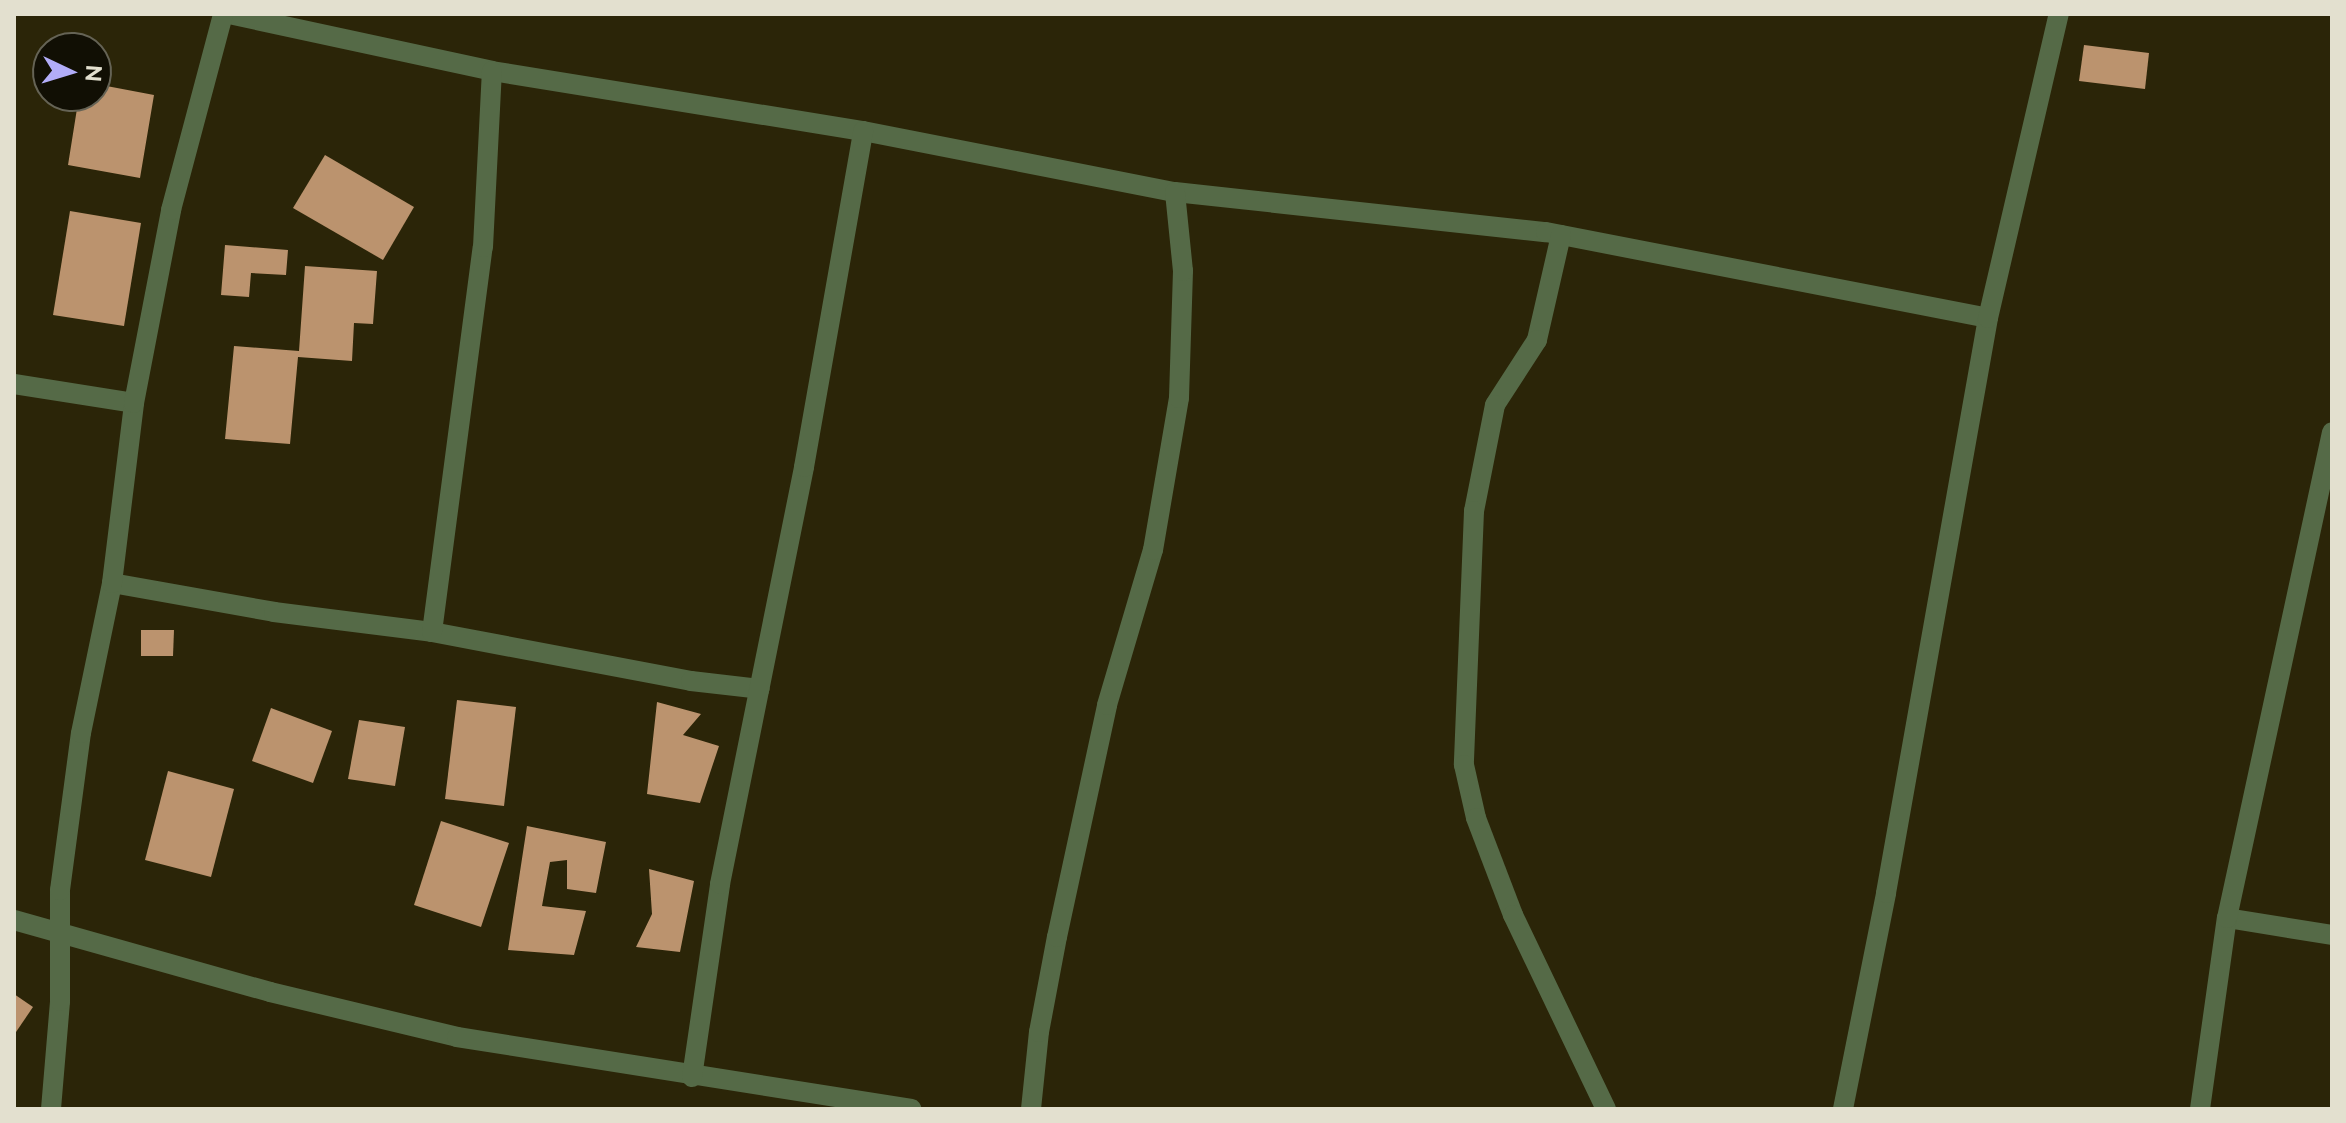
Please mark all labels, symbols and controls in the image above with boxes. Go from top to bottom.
north arrow [32,32,112,112]
text: N [80,64,108,83]

